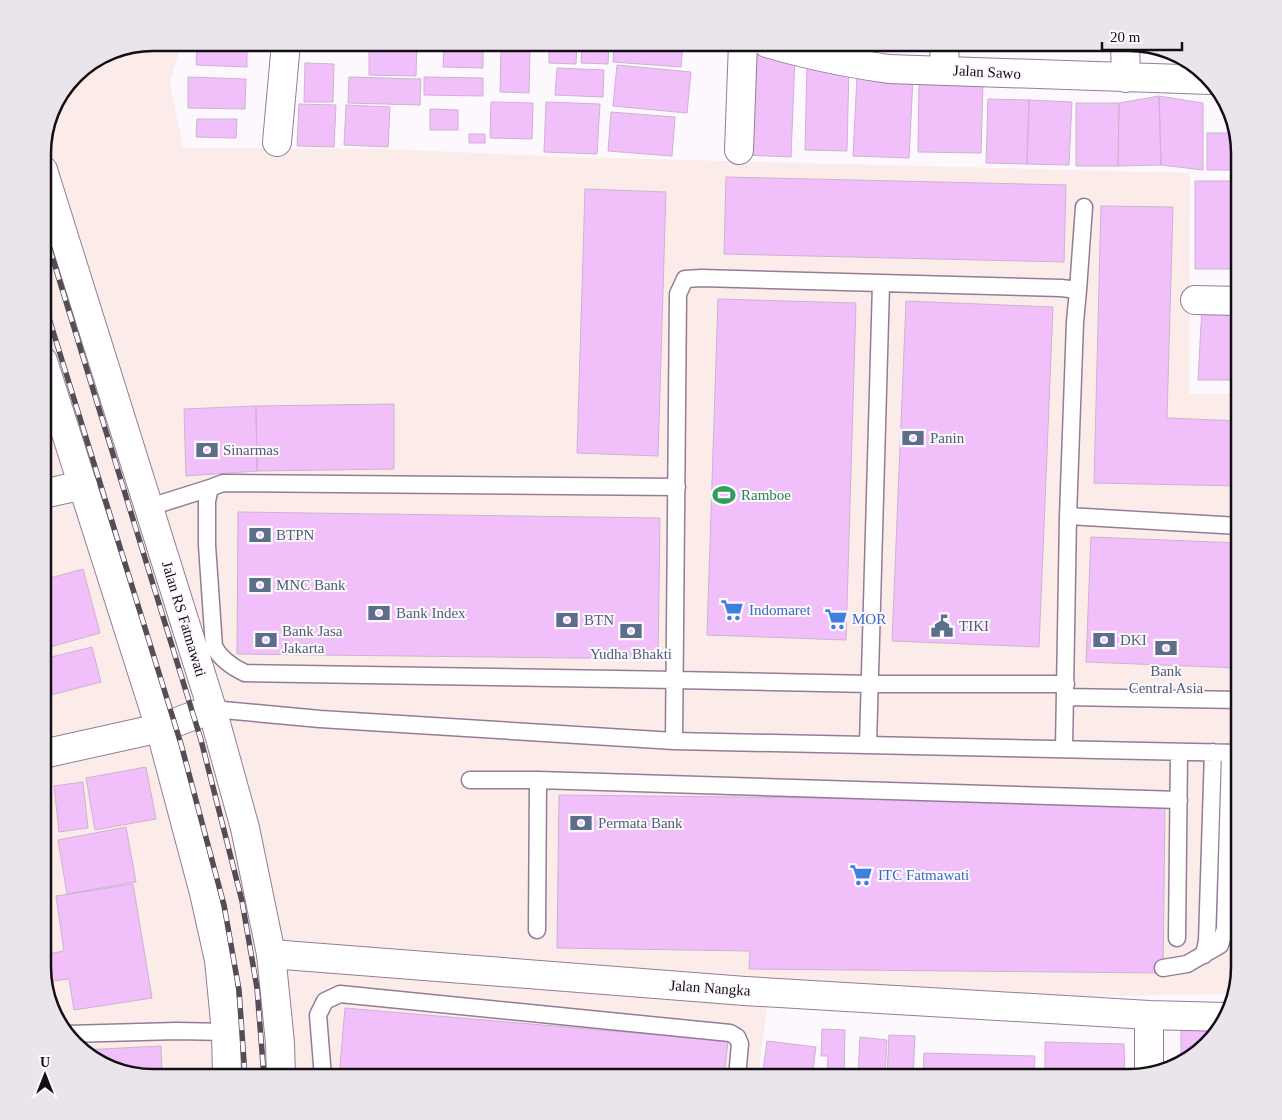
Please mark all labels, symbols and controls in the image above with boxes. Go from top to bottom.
scale bar [1102,20,1182,52]
text: 20 m [1110,29,1141,45]
street label: Jalan Sawo [953,62,1021,82]
bank icon: Panin [900,425,926,451]
place label: Panin [930,430,965,446]
bank icon: Sinarmas [194,437,220,463]
place label: Sinarmas [223,442,279,458]
sports icon: Ramboe [711,482,737,508]
place label: Ramboe [741,487,791,503]
bank icon: BTPN [247,522,273,548]
place label: BTPN [276,527,315,543]
street label: Jalan RS Fatmawati [159,559,209,679]
bank icon: MNC Bank [247,572,273,598]
place label: MNC Bank [276,577,346,593]
supermarket icon: Indomaret [719,597,745,623]
bank icon: Bank Index [366,600,392,626]
place label: Indomaret [749,602,811,618]
place label: Bank Index [396,605,466,621]
supermarket icon: MOR [823,606,849,632]
bank icon: BTN [554,607,580,633]
place label: MOR [852,611,886,627]
place label: BTN [584,612,614,628]
public building icon: TIKI [929,613,955,639]
bank icon: Yudha Bhakti [618,618,644,644]
place label: TIKI [959,618,989,634]
place label: Bank Jasa Jakarta [282,623,343,656]
bank icon: Bank Jasa Jakarta [253,627,279,653]
bank icon: DKI [1091,627,1117,653]
place label: DKI [1120,632,1147,648]
bank icon: Bank Central Asia [1153,635,1179,661]
place label: Yudha Bhakti [590,646,672,662]
place label: Bank Central Asia [1129,663,1204,696]
bank icon: Permata Bank [568,810,594,836]
place label: Permata Bank [598,815,683,831]
supermarket icon: ITC Fatmawati [848,862,874,888]
place label: ITC Fatmawati [878,867,969,883]
street label: Jalan Nangka [669,977,751,999]
north arrow [20,1050,70,1100]
text: U [40,1055,50,1070]

